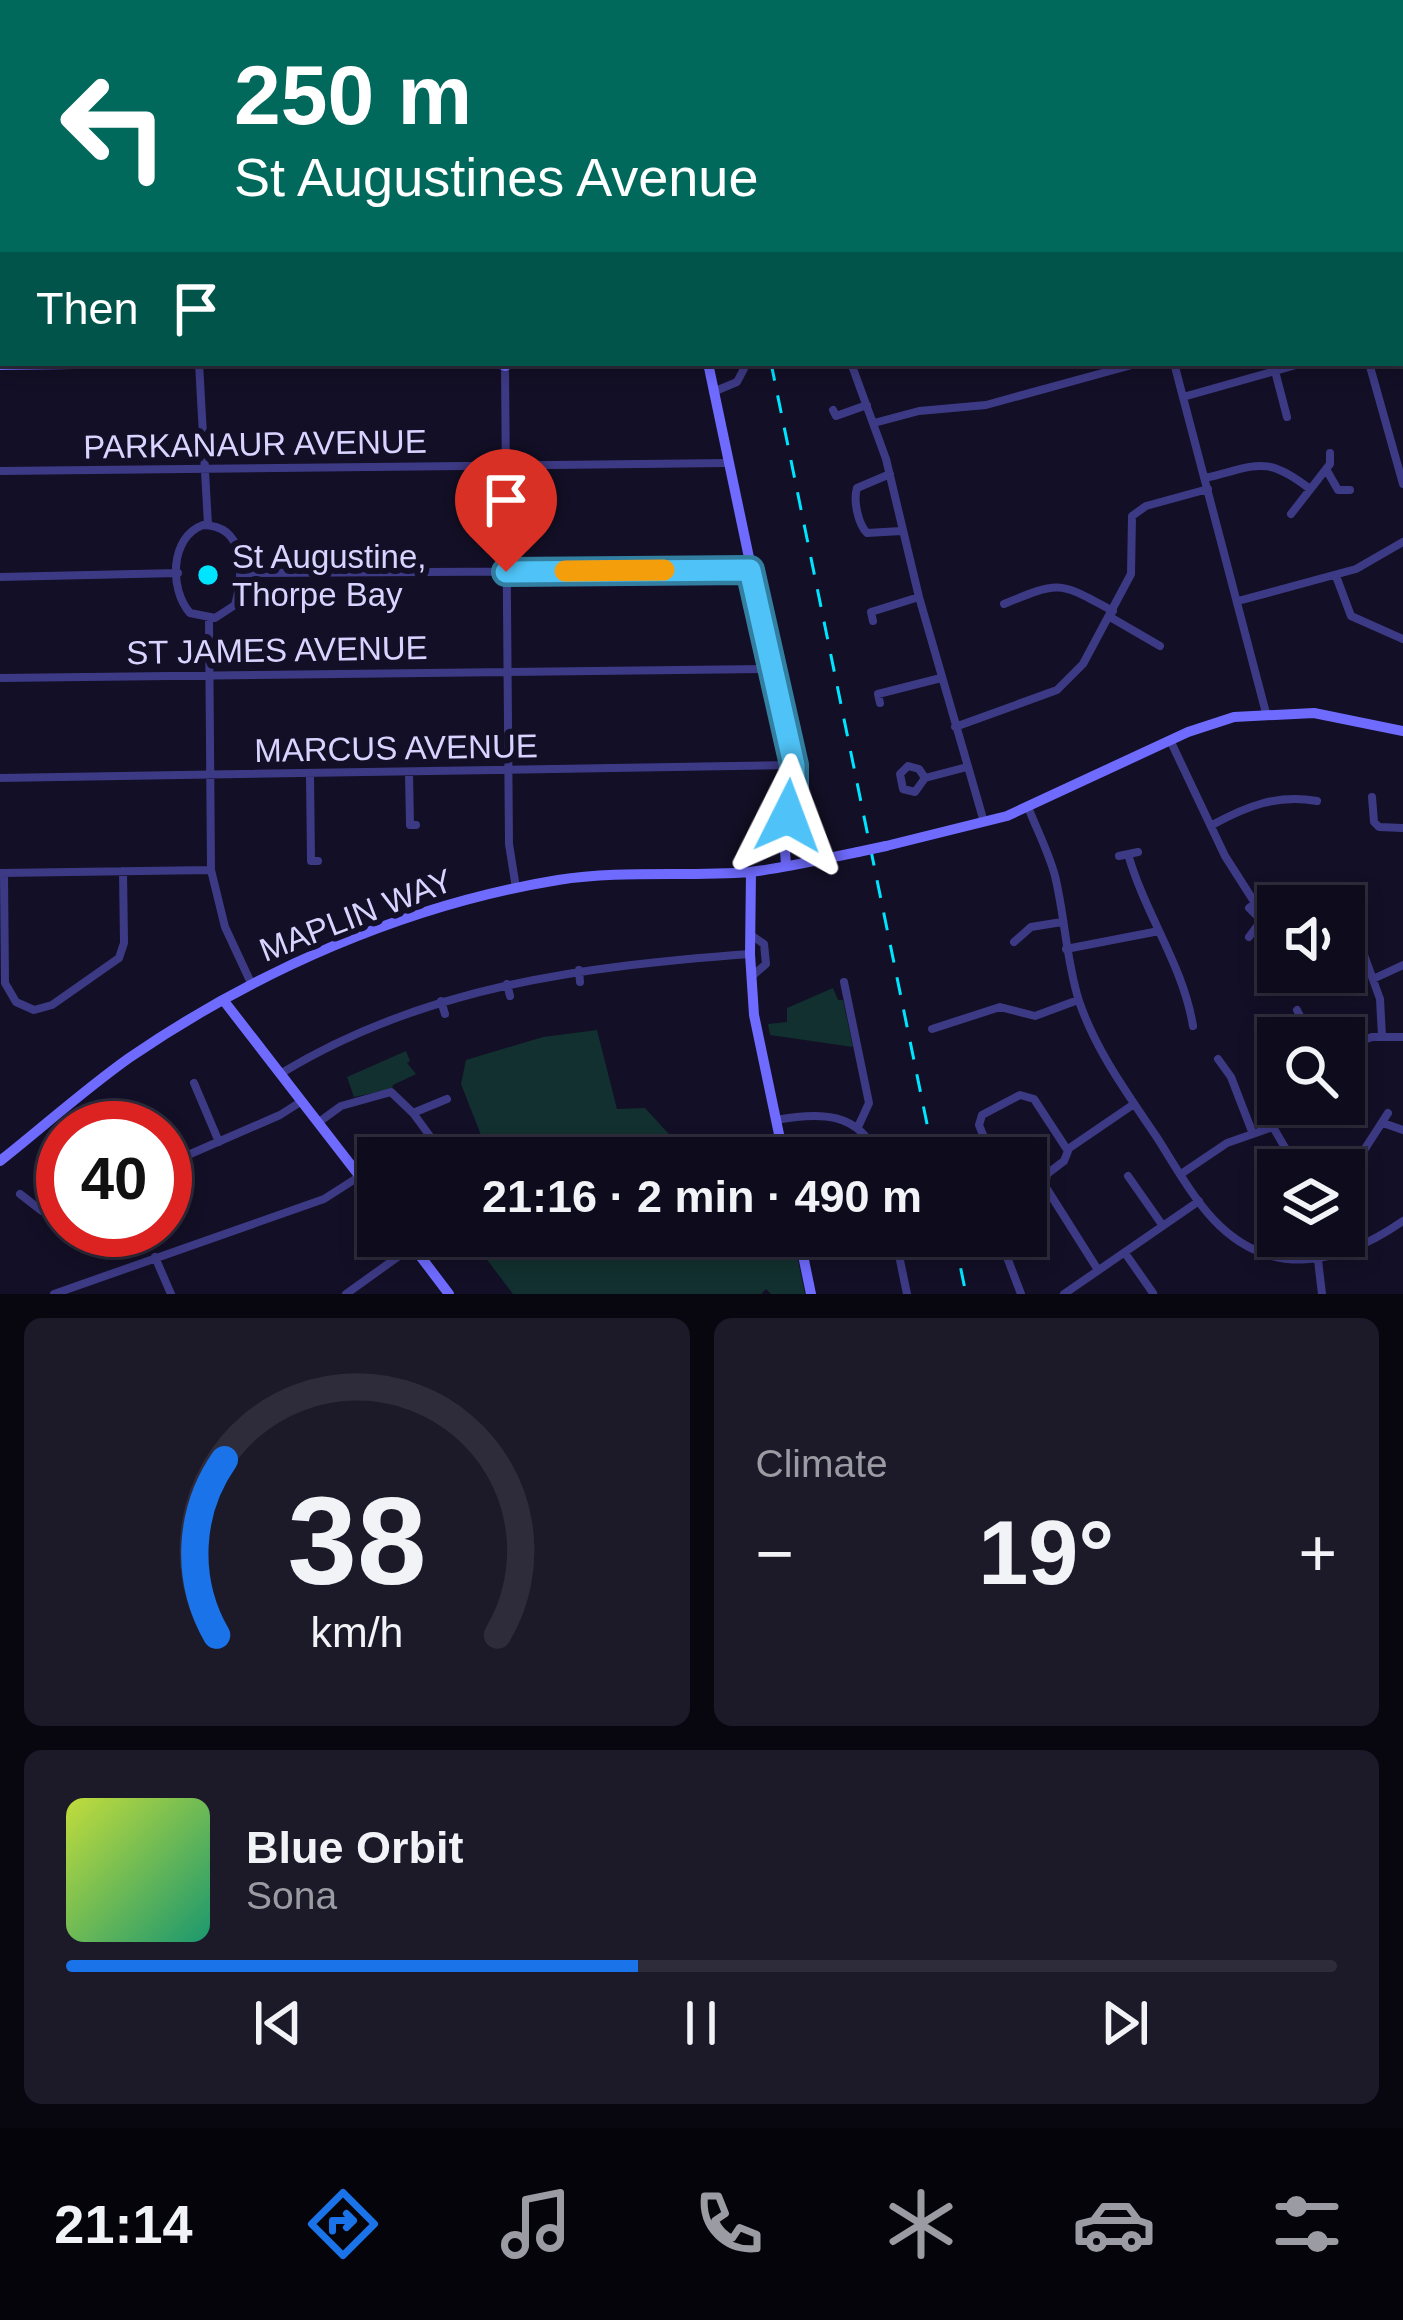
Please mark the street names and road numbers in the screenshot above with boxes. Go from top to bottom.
street label: PARKANAUR AVENUE [83,423,427,465]
street label: ST JAMES AVENUE [126,629,428,671]
street label: MARCUS AVENUE [254,727,538,769]
street label: MAPLIN WAY [254,861,458,969]

